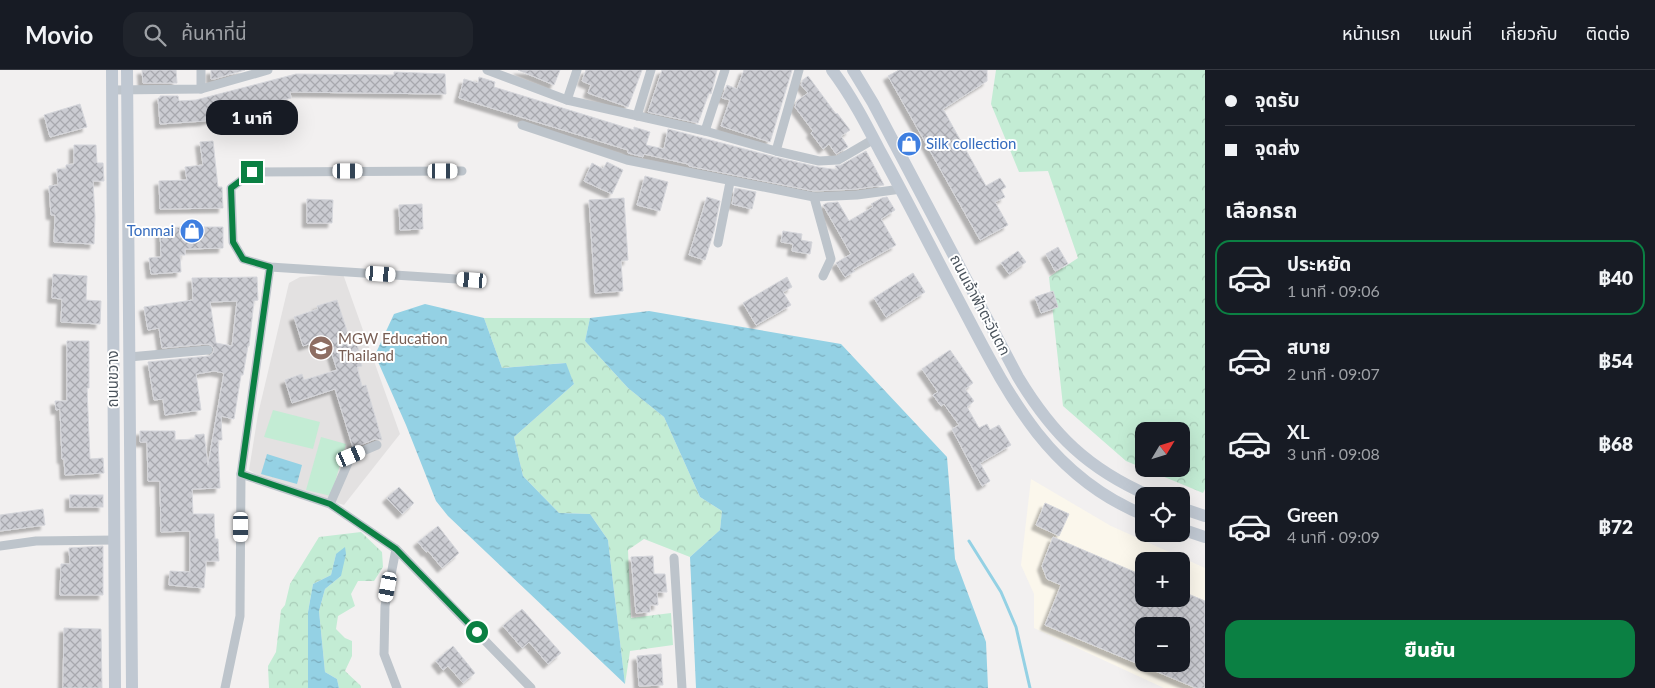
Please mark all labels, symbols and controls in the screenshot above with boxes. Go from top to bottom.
search box [123,12,473,57]
text: Movio [25,20,93,49]
icon: search [141,21,169,49]
text: ค้นหาที่นี่ [181,21,247,44]
text: หน้าแรก [1342,22,1400,44]
text: แผนที่ [1428,22,1472,44]
text: เกี่ยวกับ [1500,22,1558,44]
text: ติดต่อ [1586,22,1630,44]
text: จุดรับ [1255,88,1300,111]
callout: 1 นาที [206,99,298,134]
text: 1 นาที [231,108,273,127]
shop icon: Silk collection [896,131,922,157]
place label: Silk collection [926,134,1016,152]
text: จุดส่ง [1255,136,1300,159]
route end [241,161,263,183]
car [333,164,363,179]
car [428,164,458,179]
text: เลือกรถ [1225,196,1298,223]
shop icon: Tonmai [179,218,205,244]
place label: Tonmai [127,221,174,239]
street label: ถนนเจ้าฟ้าตะวันตก [947,251,1015,358]
text: ประหยัด [1287,252,1351,275]
icon: car [1227,255,1272,300]
car [365,265,396,283]
text: ฿40 [1598,266,1633,289]
car [456,271,487,289]
text: 1 นาที · 09:06 [1287,281,1380,300]
place label: MGW Education Thailand [338,329,448,364]
school or university icon: MGW Education Thailand [308,335,334,361]
text: สบาย [1287,335,1331,358]
icon: car [1227,338,1272,383]
text: ฿54 [1598,349,1633,372]
street label: ถนนขวาง [103,350,121,408]
text: 2 นาที · 09:07 [1287,364,1380,383]
text: XL [1287,420,1310,443]
icon: car [1227,421,1272,466]
north arrow [1135,422,1190,478]
map controls [1135,422,1190,672]
text: ฿68 [1598,432,1633,455]
car [334,443,367,469]
text: 3 นาที · 09:08 [1287,444,1380,463]
button: locate [1135,487,1190,542]
text: Green [1287,503,1338,526]
icon: car [1227,504,1272,549]
car [233,512,248,542]
text: ฿72 [1598,515,1633,538]
text: 4 นาที · 09:09 [1287,527,1380,546]
button: + [1135,552,1190,607]
car [377,571,398,603]
button: − [1135,617,1190,672]
button: ยืนยัน [1225,620,1635,678]
route start [466,621,488,643]

